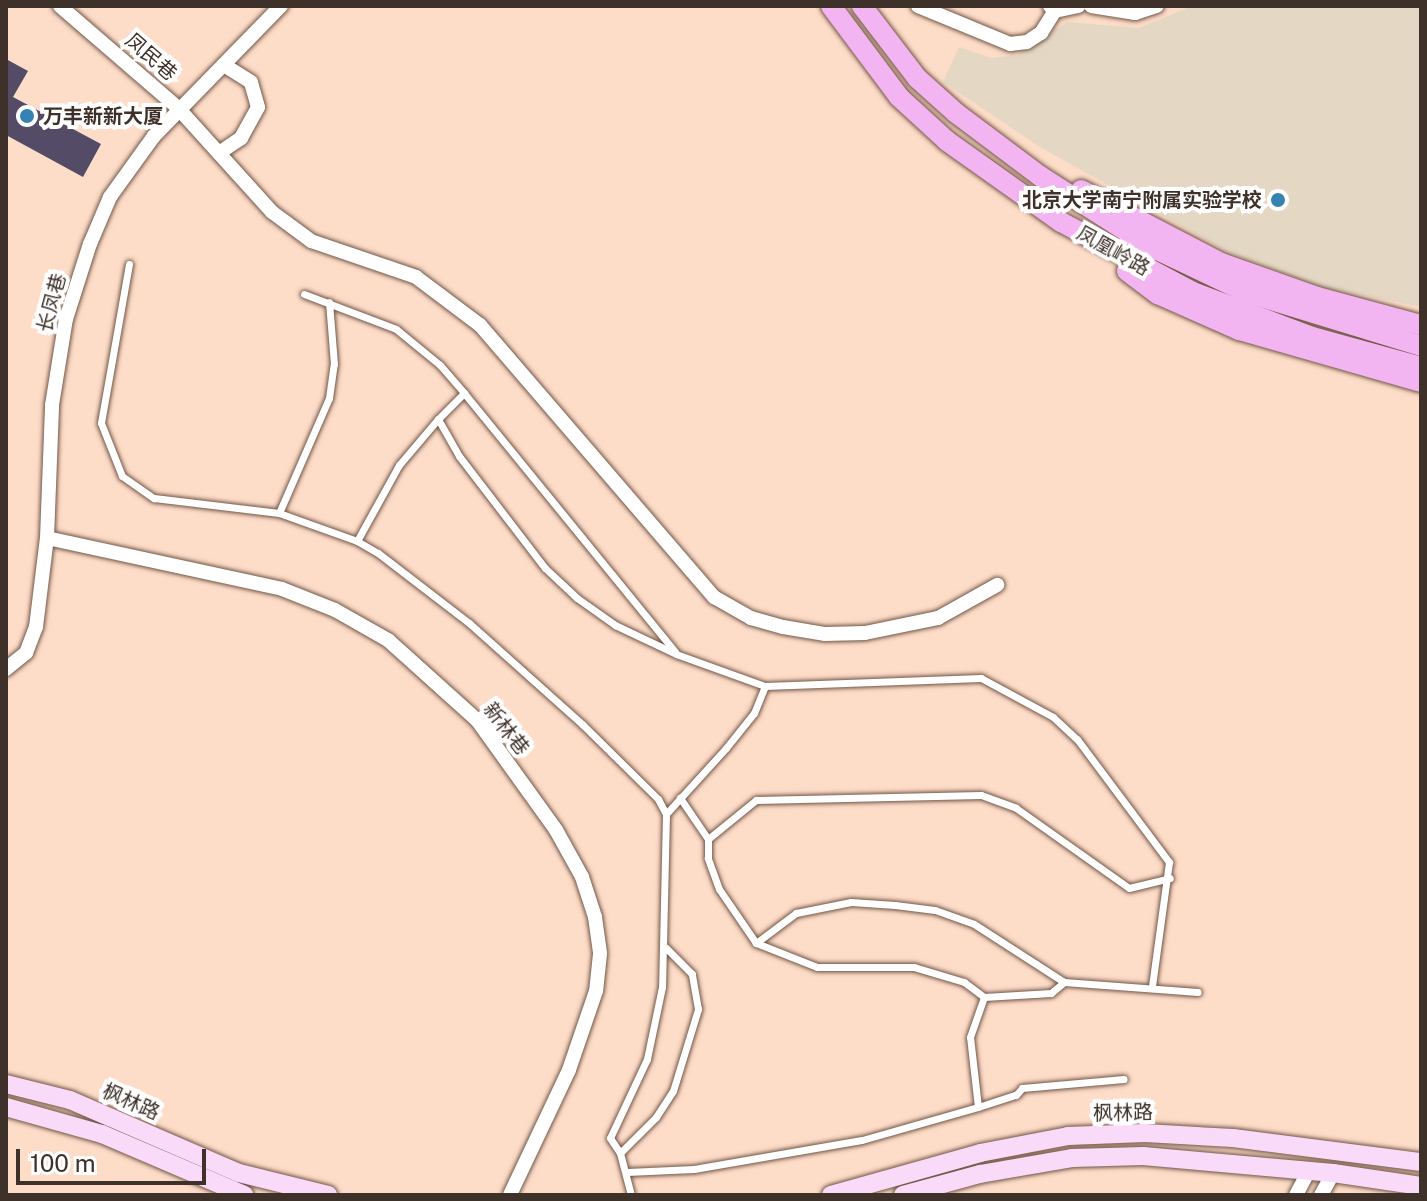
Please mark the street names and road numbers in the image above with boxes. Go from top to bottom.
street label: 凤民巷 [120,28,182,86]
street label: 凤凰岭路 [1072,221,1154,281]
street label: 长凤巷 [33,271,71,335]
street label: 新林巷 [478,698,534,760]
street label: 枫林路 [99,1079,163,1125]
street label: 枫林路 [1093,1100,1153,1126]

